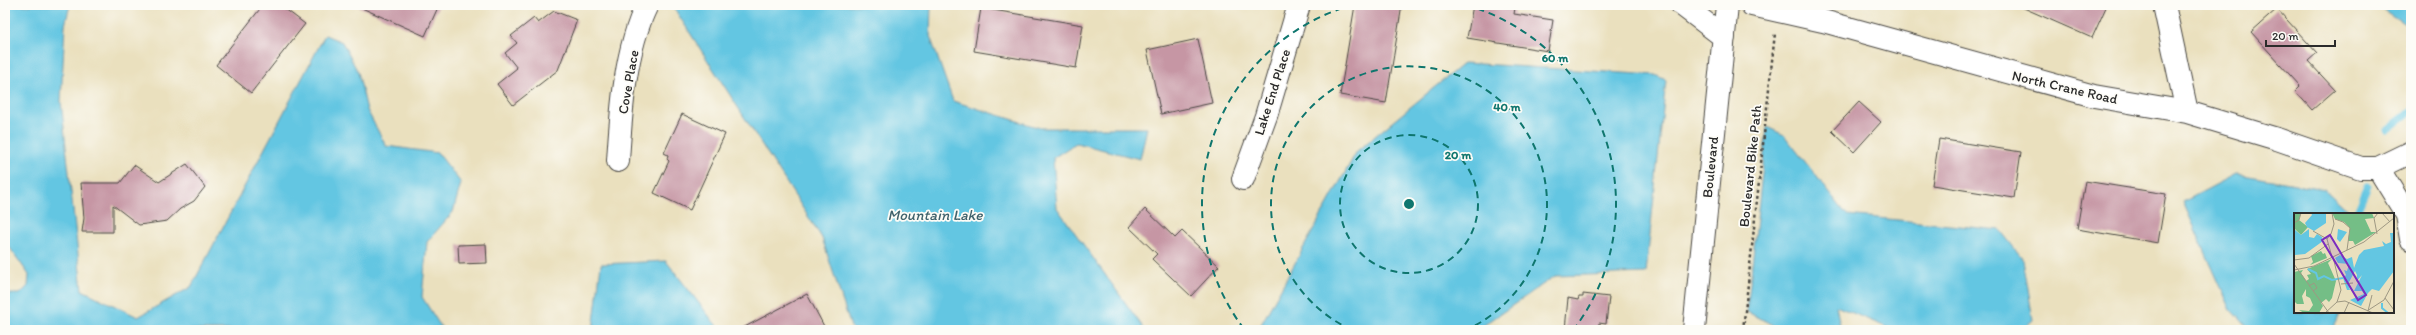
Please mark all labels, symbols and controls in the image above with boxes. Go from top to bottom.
scale bar [2266,22,2335,48]
text: 20 m [2272,29,2299,43]
street label: Lake End Place [1251,47,1295,137]
street label: Cove Place [614,48,643,116]
text: 60 m [1542,51,1569,65]
street label: North Crane Road [2010,67,2120,108]
text: 40 m [1493,100,1522,114]
street label: Boulevard Bike Path [1736,104,1765,228]
street label: Boulevard [1699,135,1722,199]
text: 20 m [1445,148,1472,162]
centre of rings [1402,197,1416,211]
water label: Mountain Lake [887,206,983,224]
inset map [2294,213,2394,313]

